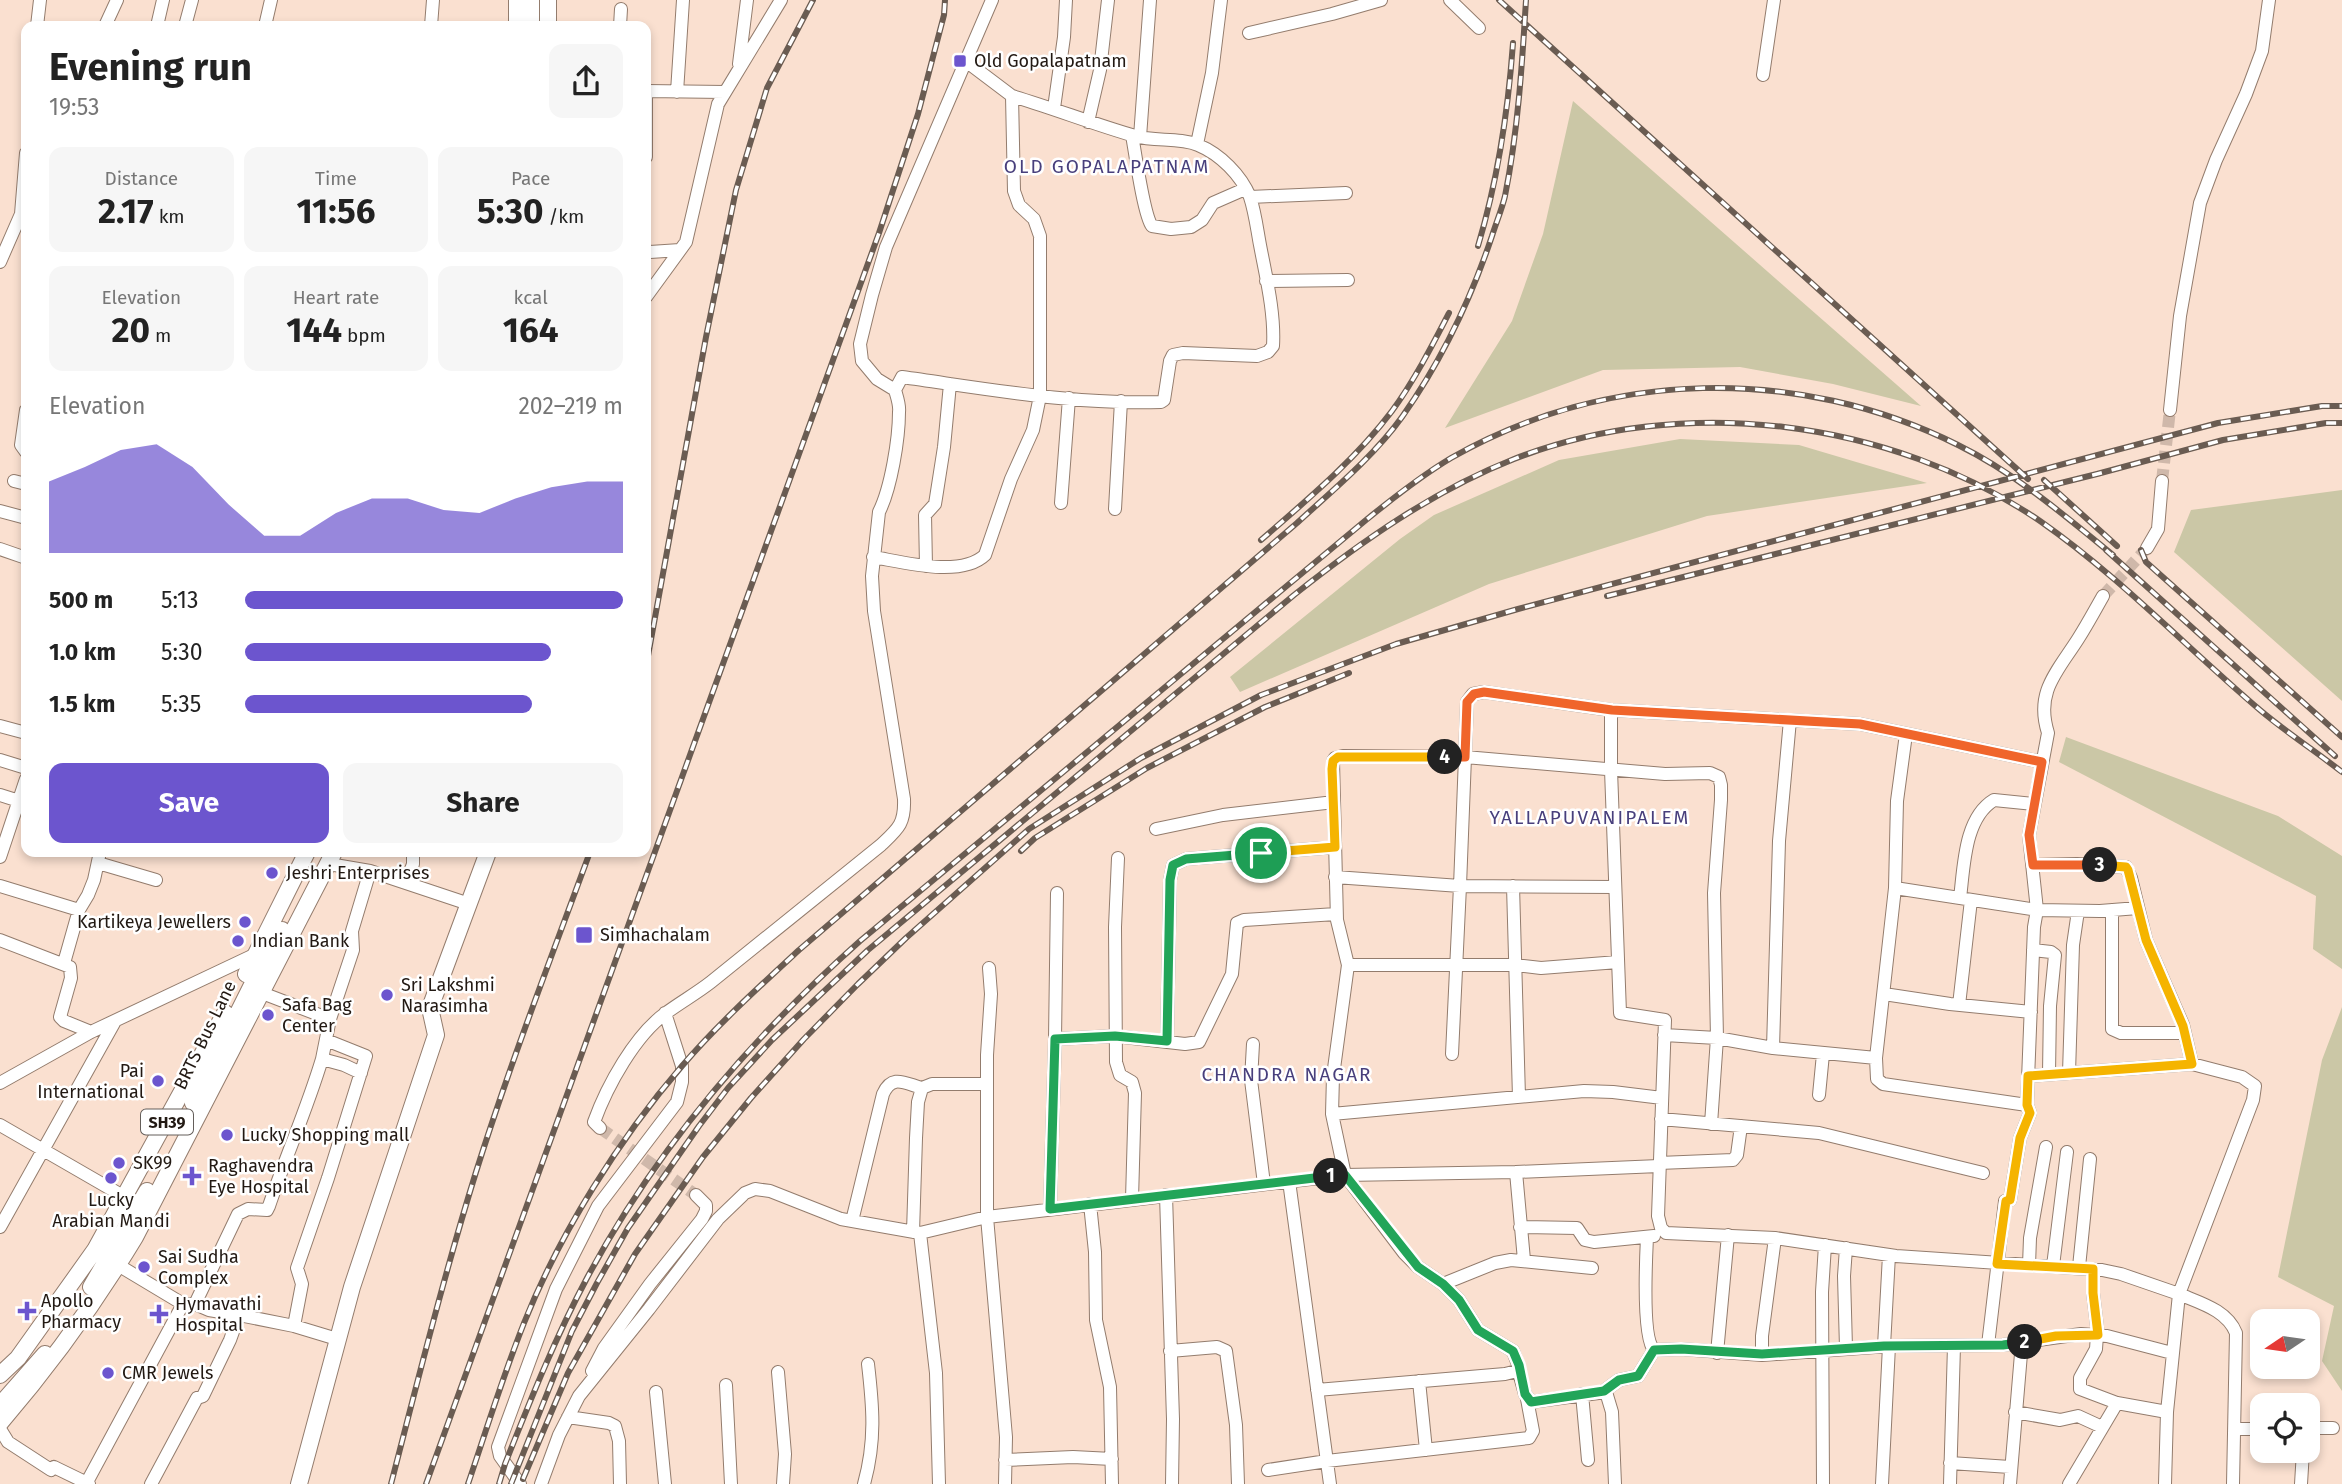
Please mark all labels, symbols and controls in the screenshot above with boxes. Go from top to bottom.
text: Evening run [49,44,252,90]
button: share [549,44,623,118]
place label: Old Gopalapatnam [974,50,1127,72]
marker: Old Gopalapatnam [952,53,968,69]
text: 19:53 [49,93,100,121]
district label: OLD GOPALAPATNAM [1004,155,1210,178]
text: Distance [104,167,178,190]
text: Time [315,167,357,190]
text: Pace [511,167,550,190]
text: 2.17 [98,190,154,232]
text: 11:56 [296,190,376,232]
text: 5:30 [477,190,543,232]
text: km [154,205,185,228]
text: /km [543,205,584,228]
text: Elevation [102,286,181,309]
text: Heart rate [293,286,379,309]
text: kcal [514,286,548,309]
text: 20 [111,309,150,351]
text: 144 [286,309,342,351]
text: 164 [503,309,559,351]
text: m [150,324,171,347]
text: bpm [342,324,386,347]
text: Elevation [49,392,145,420]
text: 202–219 m [518,392,623,420]
text: 500 m [49,586,113,614]
text: 5:13 [161,586,199,614]
text: 1.0 km [49,638,116,666]
text: 5:30 [161,638,203,666]
text: 1.5 km [49,690,115,718]
text: 5:35 [161,690,201,718]
pin: 4 [1428,740,1462,774]
text: 4 [1439,745,1450,768]
button: Save [49,763,329,843]
button: Share [343,763,623,843]
district label: YALLAPUVANIPALEM [1490,806,1690,829]
pin [1231,823,1291,883]
icon: arrive [1242,834,1280,872]
pin: 3 [2082,848,2118,882]
text: 3 [2095,853,2104,876]
place label: Jeshri Enterprises [286,862,429,884]
marker: Jeshri Enterprises [264,865,280,881]
place label: Kartikeya Jewellers [77,911,231,933]
marker: Kartikeya Jewellers [237,914,253,930]
place label: Simhachalam [600,924,710,946]
marker: Simhachalam [574,925,594,945]
place label: Indian Bank [252,930,350,952]
marker: Indian Bank [230,933,246,949]
place label: Sri Lakshmi Narasimha [401,974,495,1017]
street label: BRTS Bus Lane [169,977,241,1093]
marker: Sri Lakshmi Narasimha [379,987,395,1003]
place label: Safa Bag Center [282,994,352,1037]
marker: Safa Bag Center [260,1007,276,1023]
place label: Pai International [37,1060,144,1103]
district label: CHANDRA NAGAR [1201,1063,1373,1086]
marker: Pai International [150,1073,166,1089]
road number: SH39 [141,1110,193,1134]
place label: Lucky Shopping mall [241,1124,409,1146]
marker: Lucky Shopping mall [219,1127,235,1143]
place label: SK99 [133,1152,172,1174]
marker: SK99 [111,1155,127,1171]
place label: Raghavendra Eye Hospital [208,1155,314,1198]
pin: 1 [1314,1158,1348,1194]
text: 1 [1326,1164,1335,1187]
marker: Raghavendra Eye Hospital [182,1166,202,1186]
marker: Lucky Arabian Mandi [103,1170,119,1186]
place label: Lucky Arabian Mandi [52,1189,170,1232]
place label: Sai Sudha Complex [158,1246,239,1289]
marker: Sai Sudha Complex [136,1259,152,1275]
place label: Apollo Pharmacy [41,1290,121,1333]
place label: Hymavathi Hospital [175,1293,262,1336]
marker: Apollo Pharmacy [19,1303,35,1319]
marker: Hymavathi Hospital [149,1304,169,1324]
north arrow [2250,1309,2320,1379]
map controls [2250,1309,2320,1463]
pin: 2 [2008,1324,2042,1360]
text: 2 [2020,1330,2029,1353]
place label: CMR Jewels [122,1362,213,1384]
marker: CMR Jewels [100,1365,116,1381]
button: locate [2250,1393,2320,1463]

